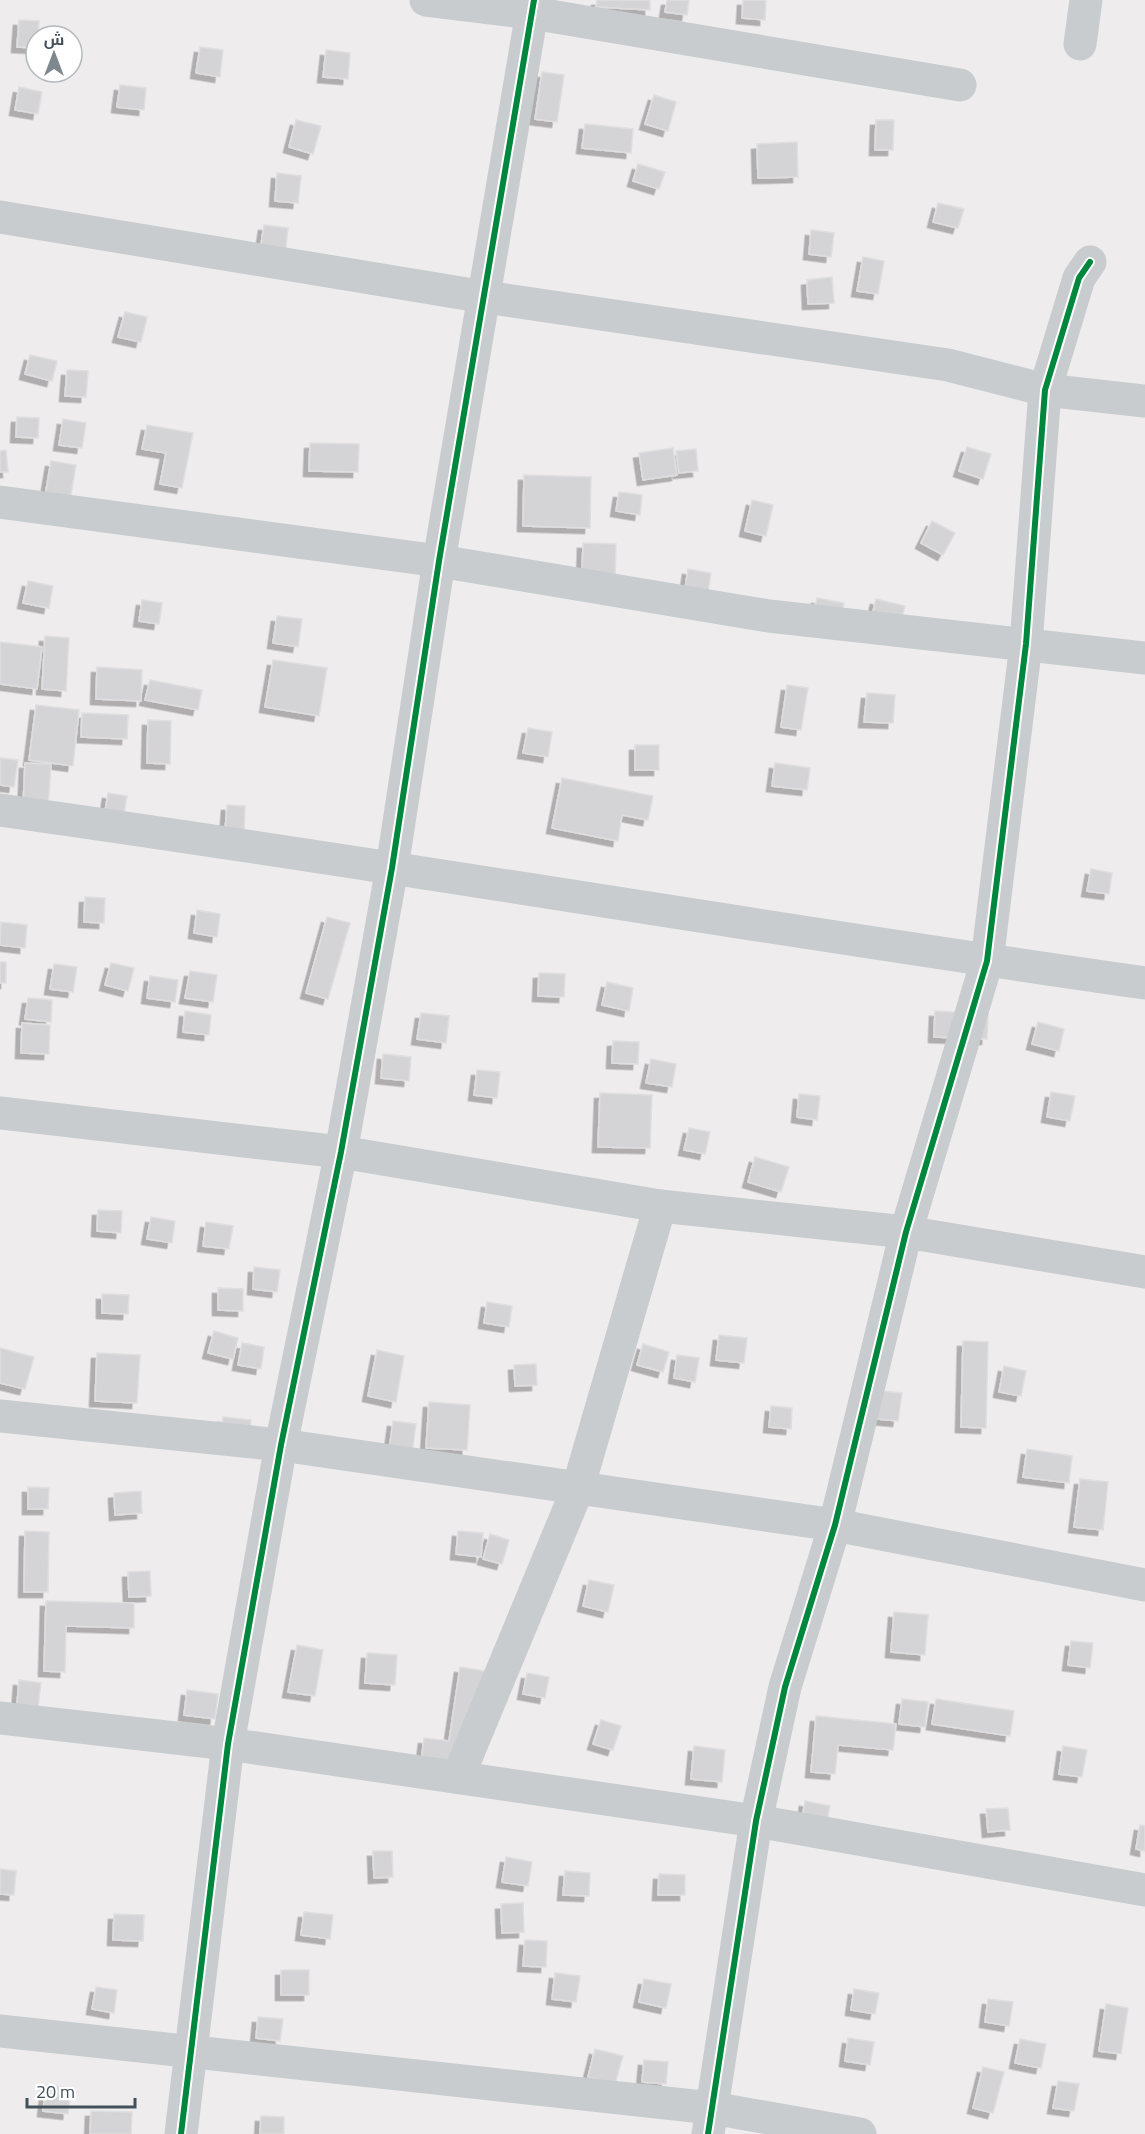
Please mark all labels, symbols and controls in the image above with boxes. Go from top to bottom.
north arrow [24,24,84,84]
text: ش [44,27,64,51]
scale bar [27,2071,135,2109]
text: 20 m [36,2078,75,2105]

